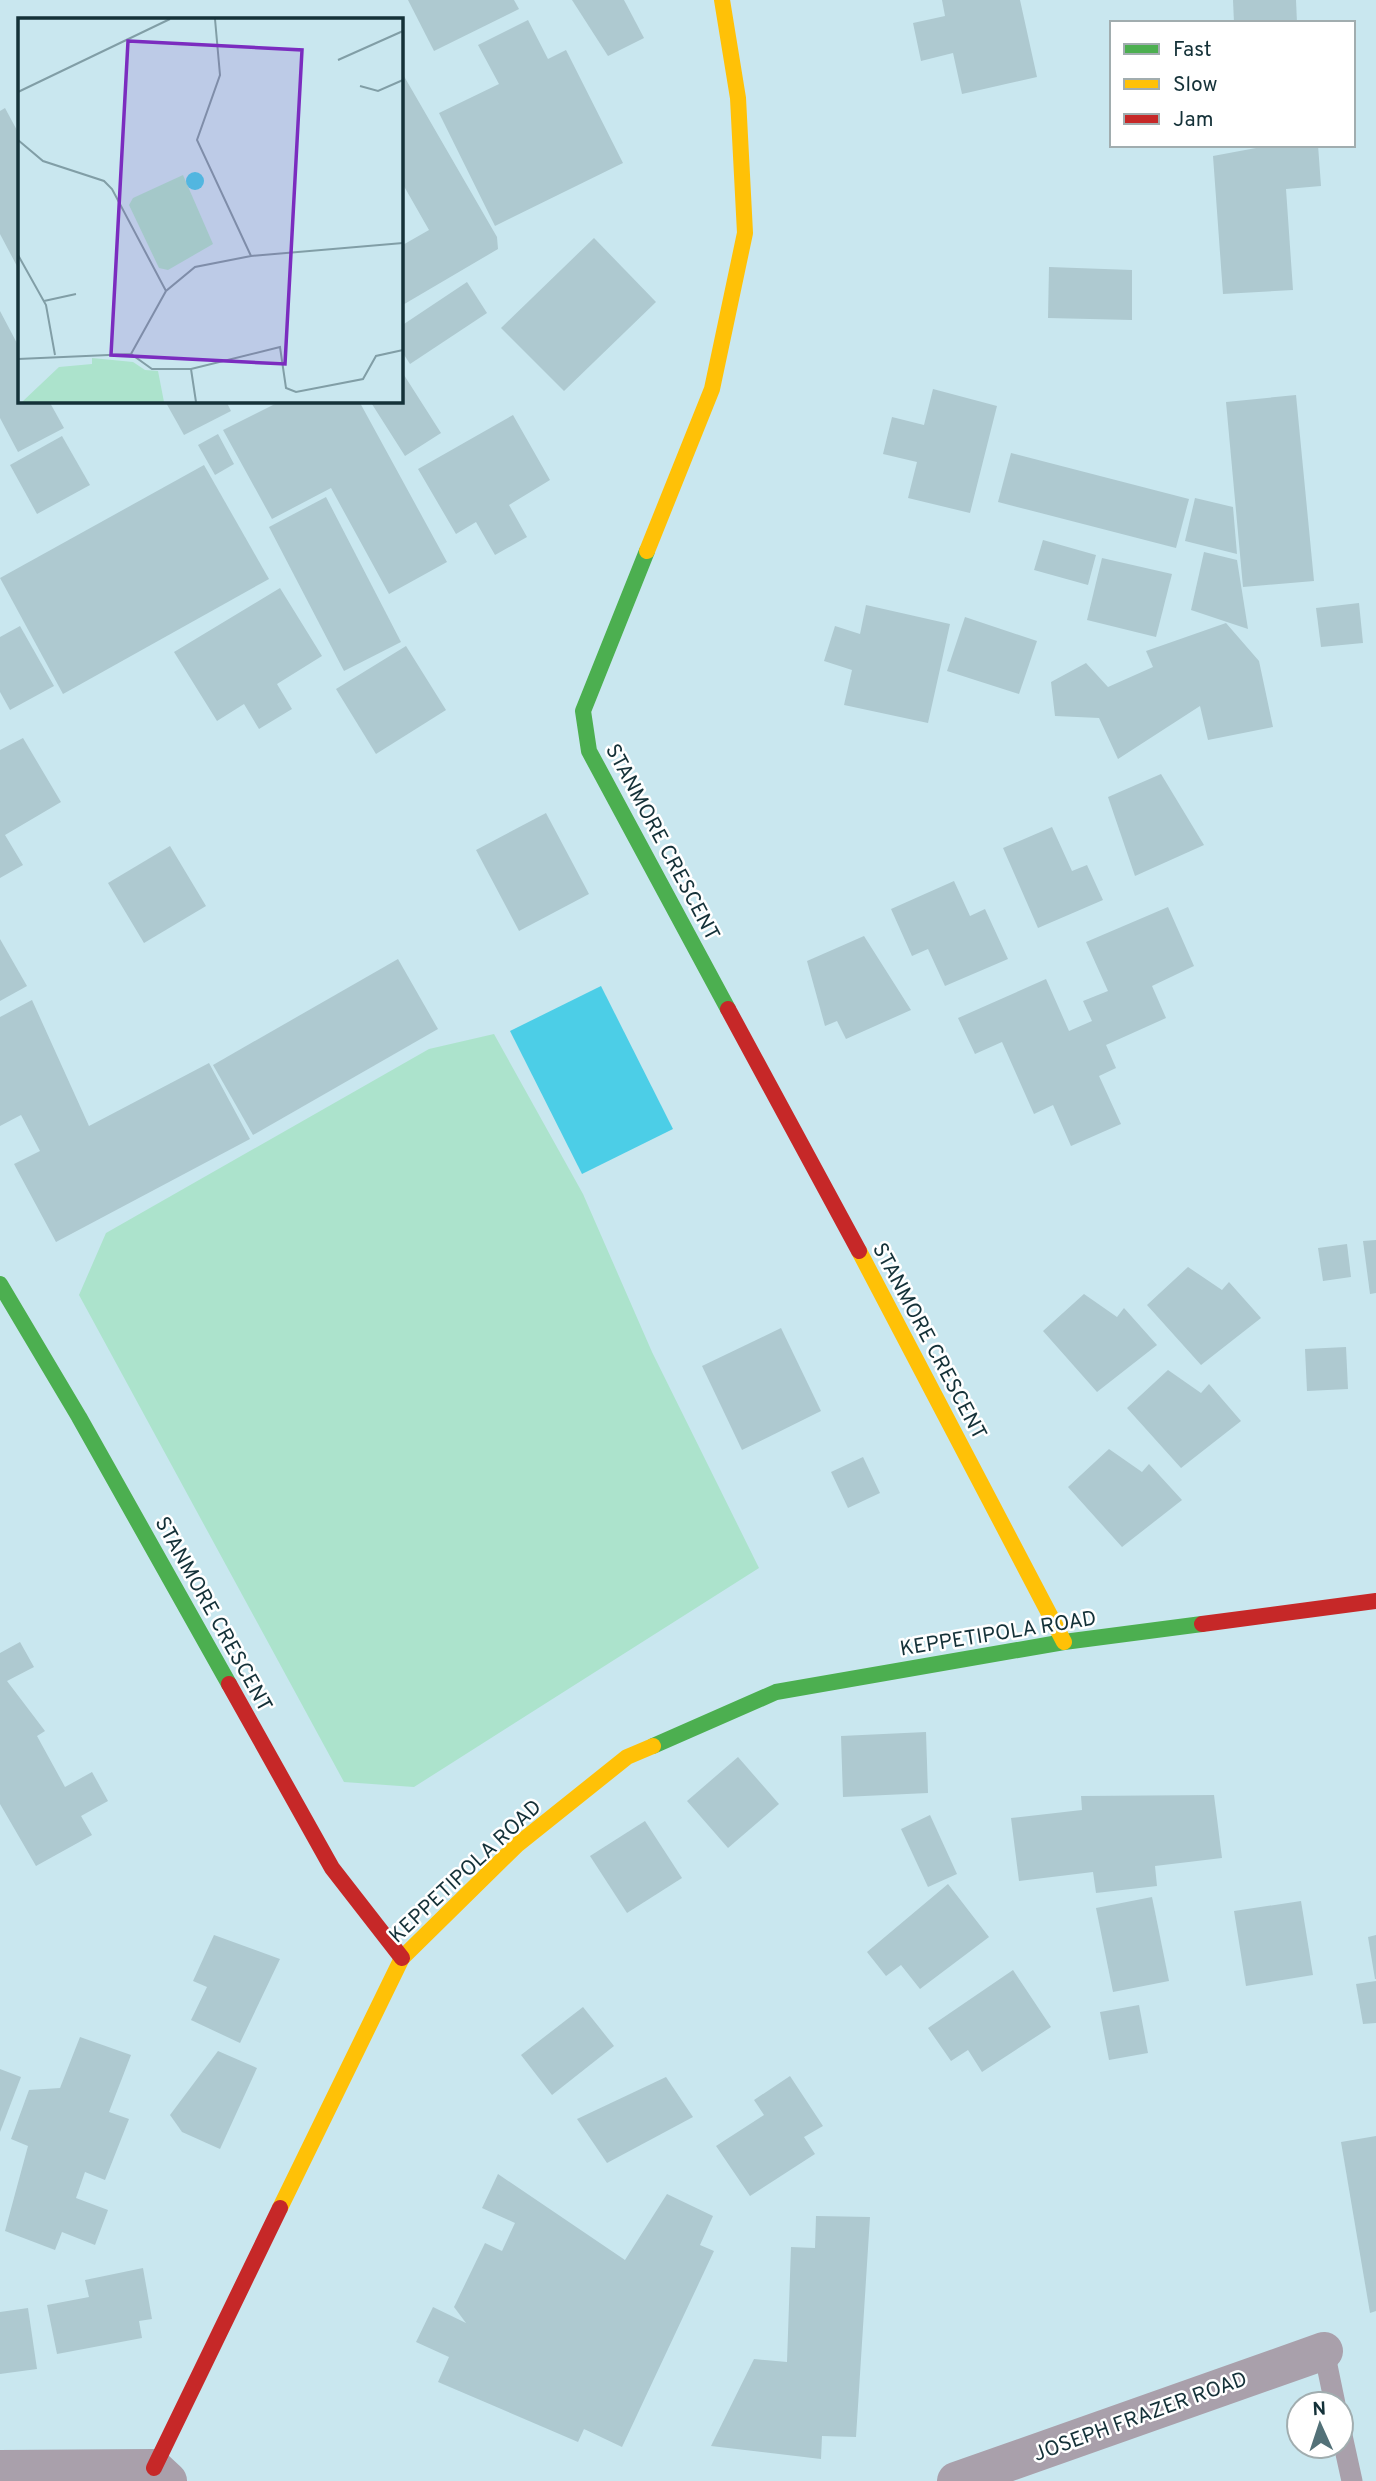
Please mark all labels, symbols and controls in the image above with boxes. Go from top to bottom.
inset map [18,18,402,402]
legend [1110,21,1355,147]
text: Fast [1173,37,1212,64]
text: Slow [1173,72,1218,99]
text: Jam [1173,107,1214,134]
street label: STANMORE CRESCENT [598,740,725,946]
street label: STANMORE CRESCENT [865,1239,992,1445]
street label: STANMORE CRESCENT [148,1512,278,1717]
street label: KEPPETIPOLA ROAD [898,1606,1099,1663]
street label: KEPPETIPOLA ROAD [384,1794,548,1950]
street label: JOSEPH FRAZER ROAD [1030,2366,1251,2469]
north arrow [1285,2390,1355,2460]
text: N [1312,2398,1327,2422]

